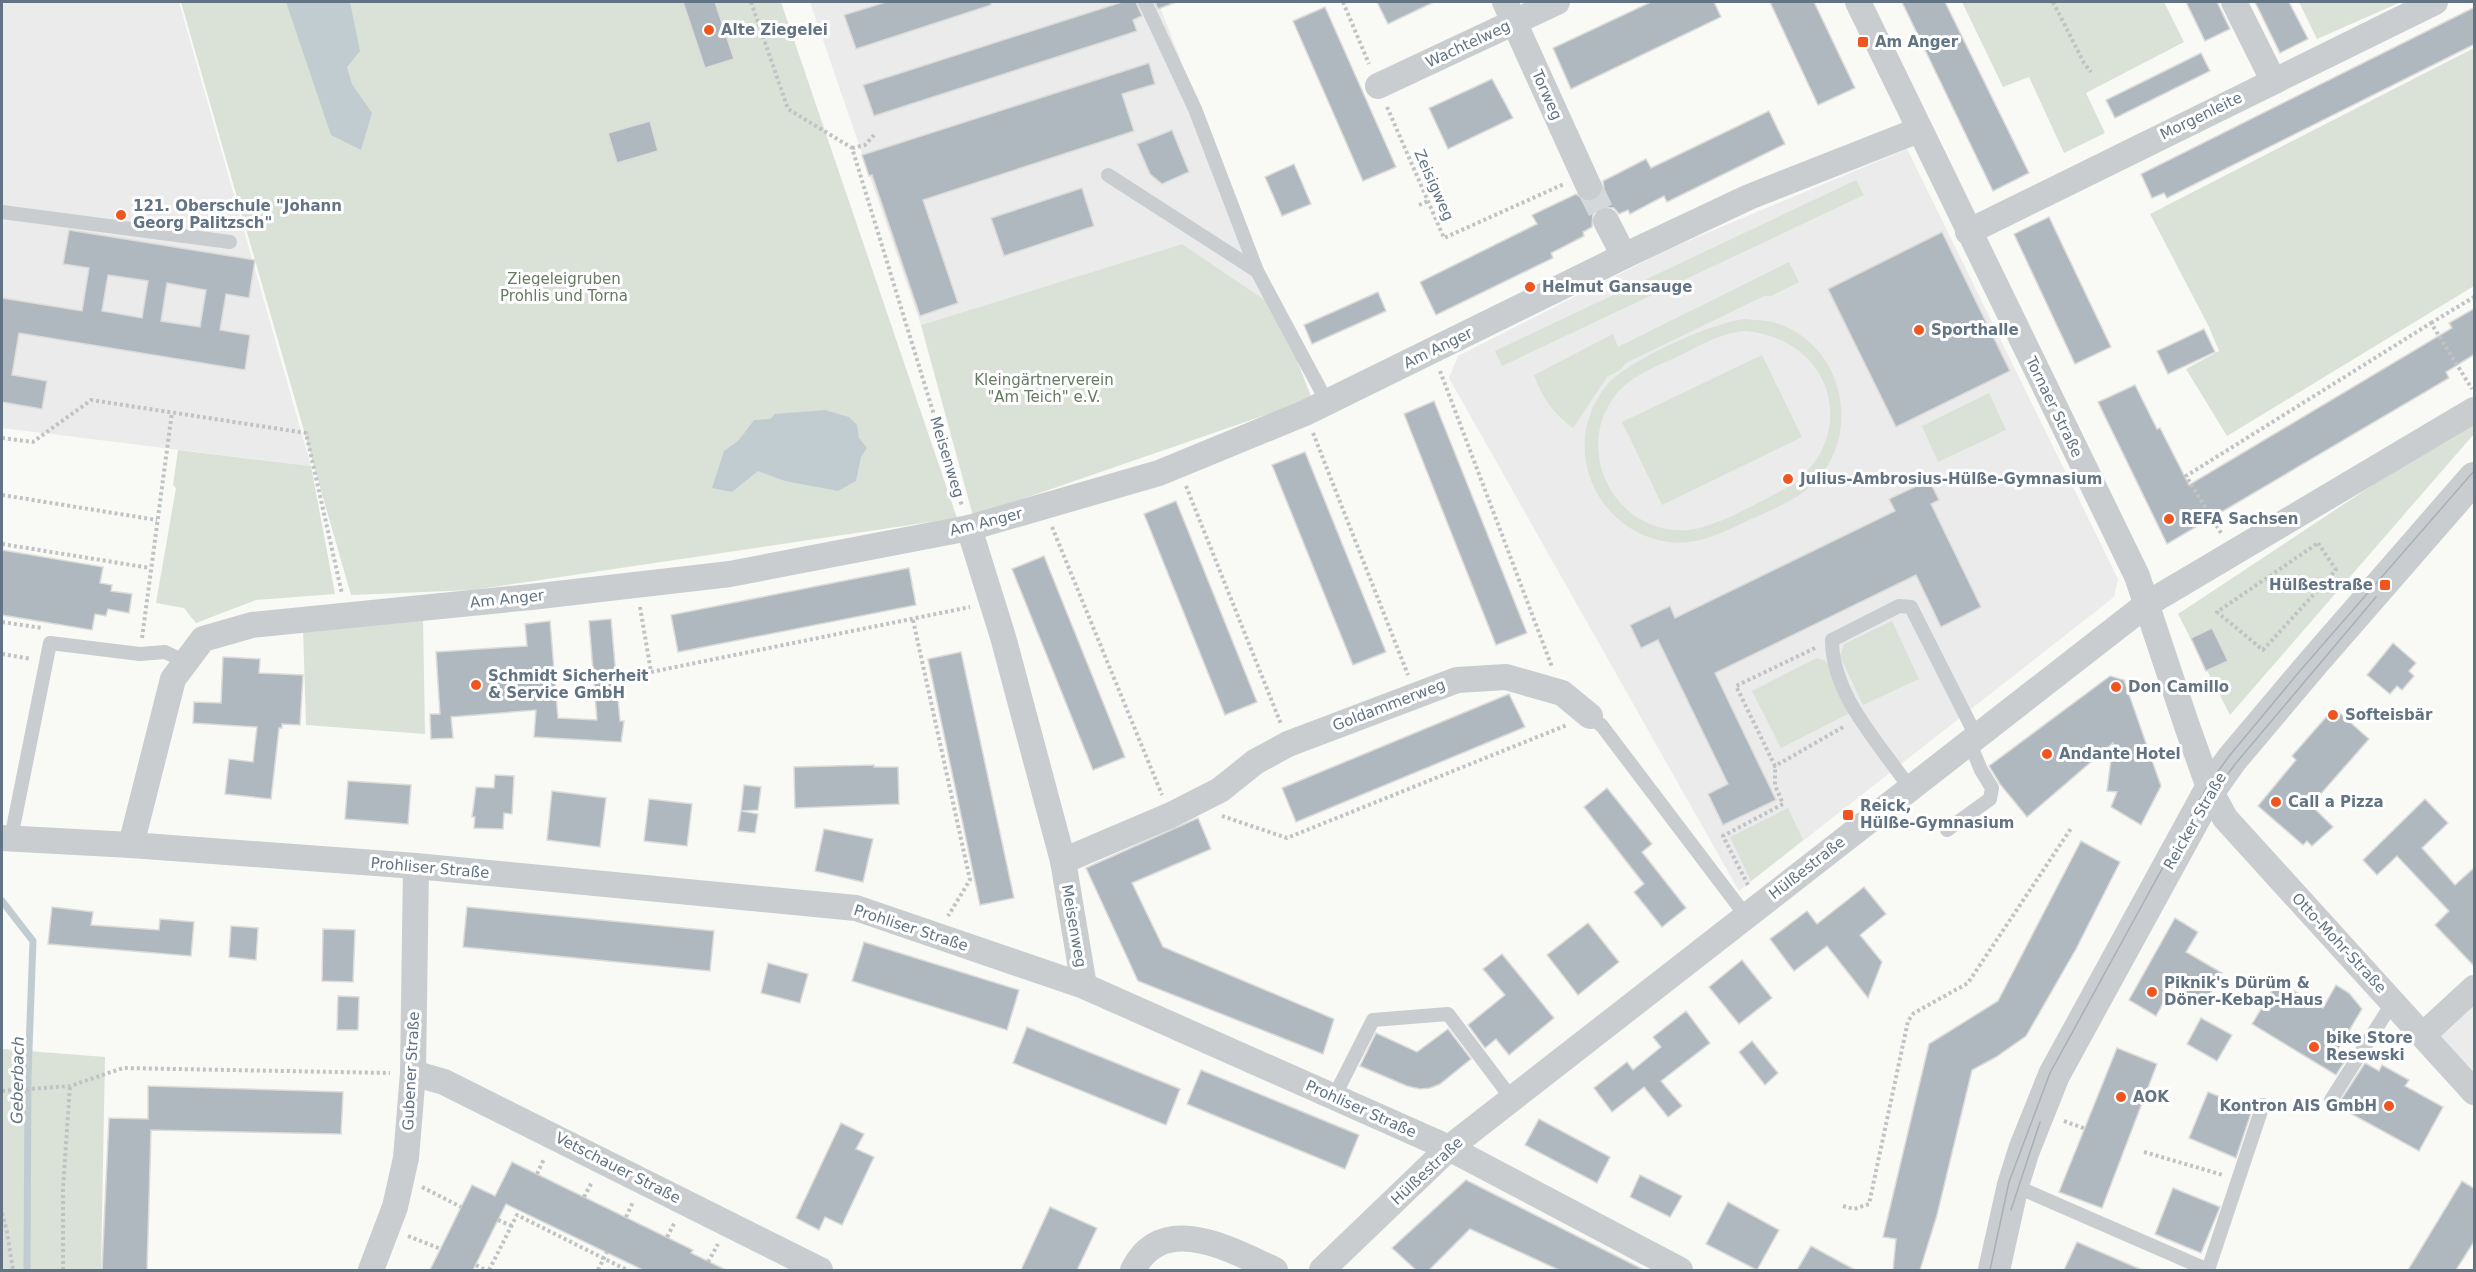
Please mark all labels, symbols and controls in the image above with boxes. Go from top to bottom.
street label: Wachtelweg [1423,17,1513,71]
place label: Alte Ziegelei [721,21,828,39]
marker: Alte Ziegelei [702,23,716,37]
place label: Am Anger [1875,33,1959,51]
marker: Am Anger [1856,35,1870,49]
street label: Torweg [1528,66,1566,123]
street label: Morgenleite [2157,88,2245,144]
street label: Zeisigweg [1410,147,1458,223]
place label: 121. Oberschule "Johann Georg Palitzsch" [133,197,342,232]
marker: 121. Oberschule "Johann Georg Palitzsch" [114,208,128,222]
park label: Ziegeleigruben Prohlis und Torna [500,270,628,305]
place label: Helmut Gansauge [1542,278,1692,296]
marker: Helmut Gansauge [1523,280,1537,294]
place label: Sporthalle [1931,321,2019,339]
street label: Am Anger [1401,323,1476,372]
marker: Sporthalle [1912,323,1926,337]
street label: Tornaer Straße [2021,353,2086,460]
park label: Kleingärtnerverein "Am Teich" e.V. [974,371,1114,406]
street label: Meisenweg [926,414,968,500]
place label: Julius-Ambrosius-Hülße-Gymnasium [1799,470,2102,488]
marker: Julius-Ambrosius-Hülße-Gymnasium [1781,472,1795,486]
street label: Am Anger [948,504,1025,540]
place label: REFA Sachsen [2181,510,2298,528]
marker: REFA Sachsen [2162,512,2176,526]
place label: Hülßestraße [2269,576,2373,594]
marker: Hülßestraße [2378,578,2392,592]
street label: Am Anger [469,586,546,612]
place label: Schmidt Sicherheit & Service GmbH [488,667,649,702]
street label: Goldammerweg [1330,675,1448,735]
marker: Schmidt Sicherheit & Service GmbH [469,678,483,692]
place label: Don Camillo [2128,678,2229,696]
marker: Don Camillo [2109,680,2123,694]
place label: Softeisbär [2345,706,2433,724]
marker: Softeisbär [2326,708,2340,722]
place label: Andante Hotel [2059,745,2181,763]
marker: Andante Hotel [2040,747,2054,761]
street label: Reicker Straße [2160,769,2230,873]
place label: Call a Pizza [2288,793,2384,811]
marker: Call a Pizza [2269,795,2283,809]
place label: Reick, Hülße-Gymnasium [1860,797,2014,832]
marker: Reick, Hülße-Gymnasium [1841,808,1855,822]
street label: Hülßestraße [1765,833,1849,903]
street label: Prohliser Straße [370,854,490,882]
street label: Meisenweg [1058,883,1090,969]
street label: Otto-Mohr-Straße [2288,889,2390,997]
street label: Prohliser Straße [852,901,970,955]
place label: Piknik's Dürüm & Döner-Kebap-Haus [2164,974,2323,1009]
marker: Piknik's Dürüm & Döner-Kebap-Haus [2145,985,2159,999]
street label: Gubener Straße [399,1011,423,1131]
place label: bike Store Resewski [2326,1029,2413,1064]
water label: Geberbach [7,1036,28,1124]
marker: bike Store Resewski [2307,1040,2321,1054]
street label: Prohliser Straße [1303,1077,1419,1141]
place label: AOK [2133,1088,2170,1106]
marker: AOK [2114,1090,2128,1104]
place label: Kontron AIS GmbH [2219,1097,2377,1115]
marker: Kontron AIS GmbH [2382,1099,2396,1113]
street label: Vetschauer Straße [552,1129,684,1207]
street label: Hülßestraße [1387,1133,1467,1209]

